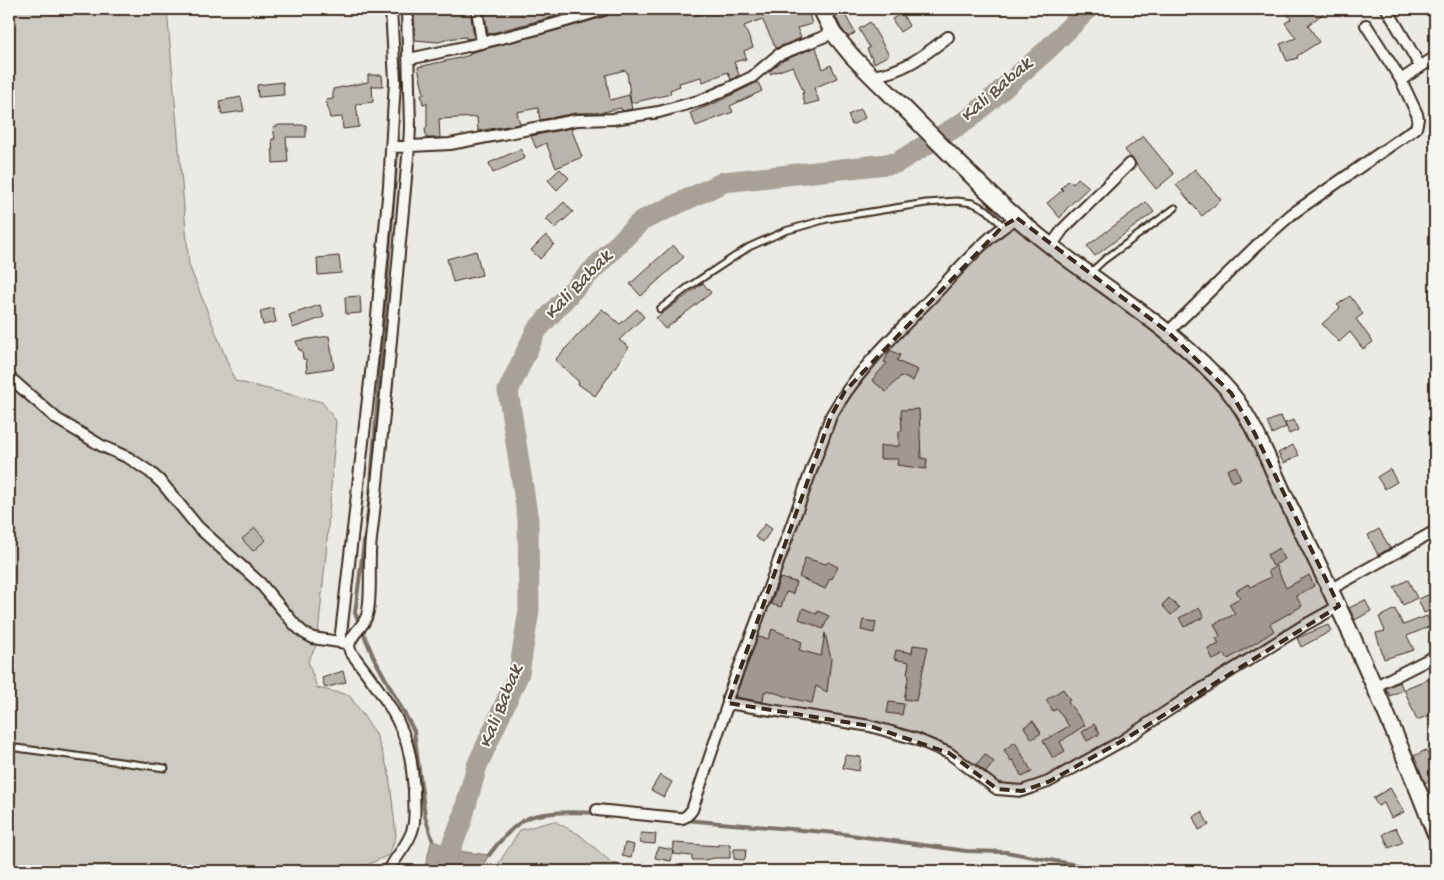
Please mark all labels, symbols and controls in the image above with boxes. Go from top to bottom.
water label: Kali Babak [956,52,1039,128]
water label: Kali Babak [540,245,619,325]
water label: Kali Babak [475,660,530,752]

